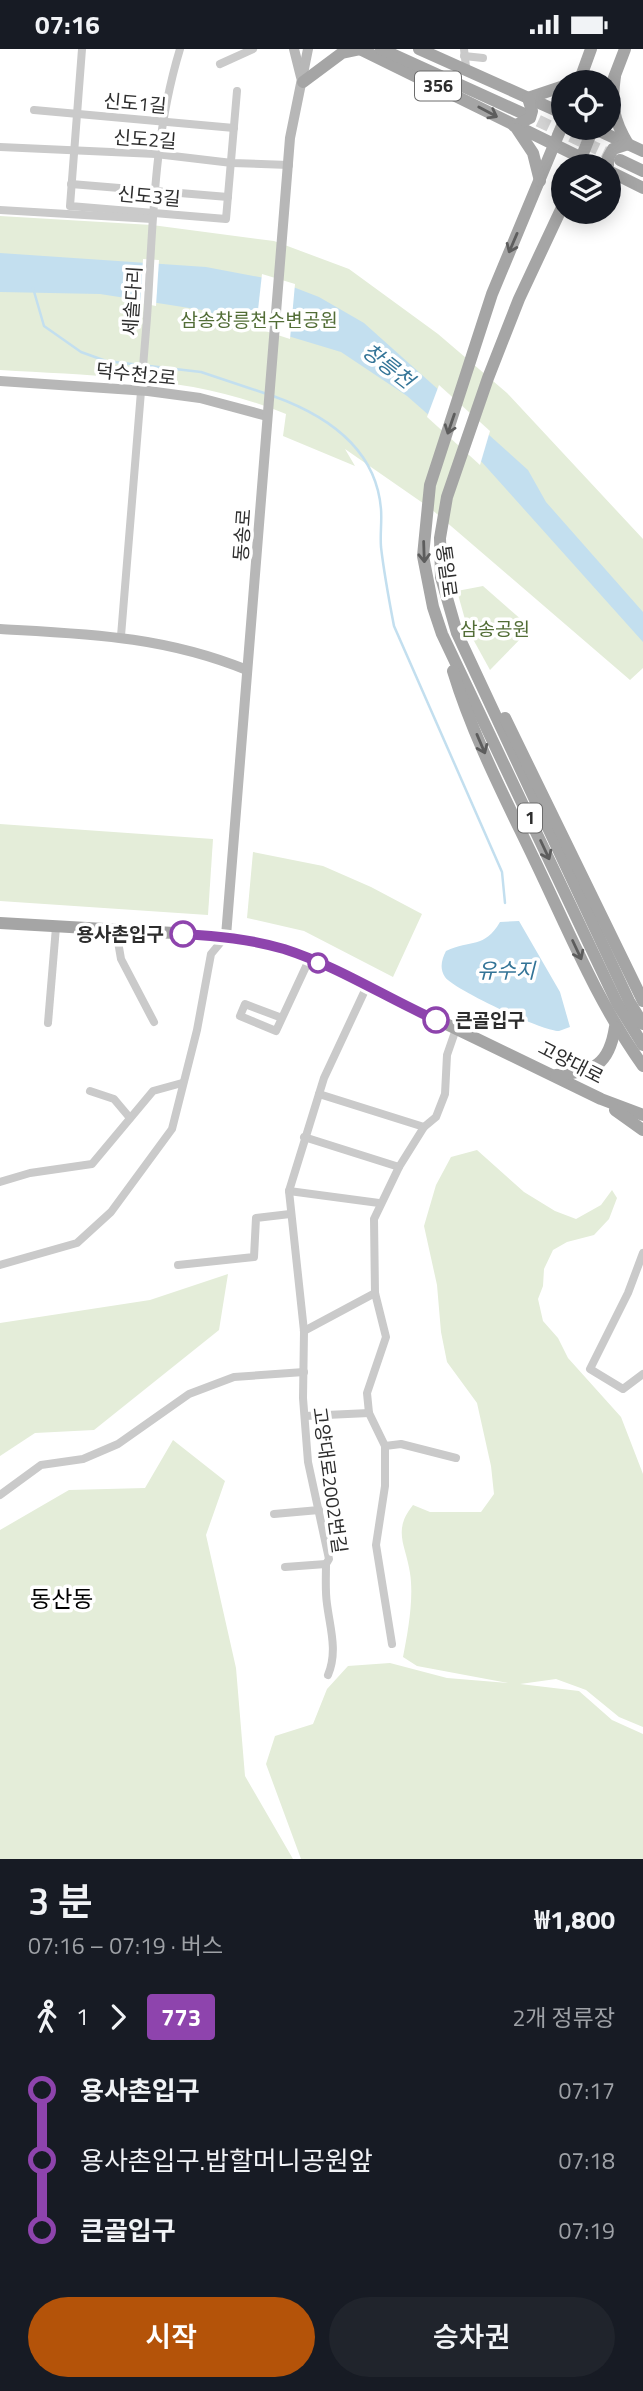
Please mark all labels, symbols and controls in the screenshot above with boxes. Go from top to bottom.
text: 07:16 [35,5,100,44]
map controls [551,70,621,224]
button: locate [551,70,621,140]
road number: 356 [415,71,461,101]
street label: 신도1길 [102,85,168,120]
one-way arrow [477,106,497,120]
street label: 신도2길 [113,122,178,155]
button: layers [551,154,621,224]
street label: 신도3길 [116,178,182,213]
one-way arrow [506,232,519,253]
street label: 세솔다리 [115,265,148,337]
park label: 삼송창릉천수변공원 [180,305,338,334]
water label: 창릉천 [356,335,423,397]
street label: 덕수천2로 [94,355,178,392]
one-way arrow [444,413,456,435]
street label: 동송로 [225,508,258,562]
one-way arrow [417,541,430,564]
street label: 통일로 [429,543,466,599]
park label: 삼송공원 [460,614,530,643]
one-way arrow [475,733,488,754]
road number: 1 [518,803,542,833]
one-way arrow [539,839,552,860]
place label: 용사촌입구 [77,919,164,948]
marker: 용사촌입구 [170,921,196,947]
one-way arrow [571,939,584,960]
unlabelled marker [308,953,328,973]
water label: 유수지 [477,954,537,986]
place label: 큰골입구 [455,1005,525,1034]
marker: 큰골입구 [423,1007,449,1033]
street label: 고양대로 [533,1033,609,1090]
street label: 고양대로2002번길 [306,1405,355,1555]
district label: 동산동 [30,1581,94,1616]
text: 3 분 [28,1872,93,1930]
text: ₩1,800 [535,1900,615,1939]
text: 07:16 – 07:19 · 버스 [28,1928,223,1963]
icon: walk [28,1998,66,2036]
icon: forward [99,1998,137,2036]
text: 1 [76,1999,89,2034]
text: 773 [161,1999,201,2035]
text: 2개 정류장 [512,2000,615,2035]
text: 용사촌입구 [80,2071,200,2110]
text: 07:17 [558,2073,615,2108]
text: 용사촌입구.밥할머니공원앞 [80,2141,373,2180]
text: 07:18 [558,2143,615,2178]
text: 큰골입구 [80,2211,176,2250]
text: 07:19 [558,2213,615,2248]
button: 시작 [28,2297,315,2377]
button: 승차권 [329,2297,615,2377]

